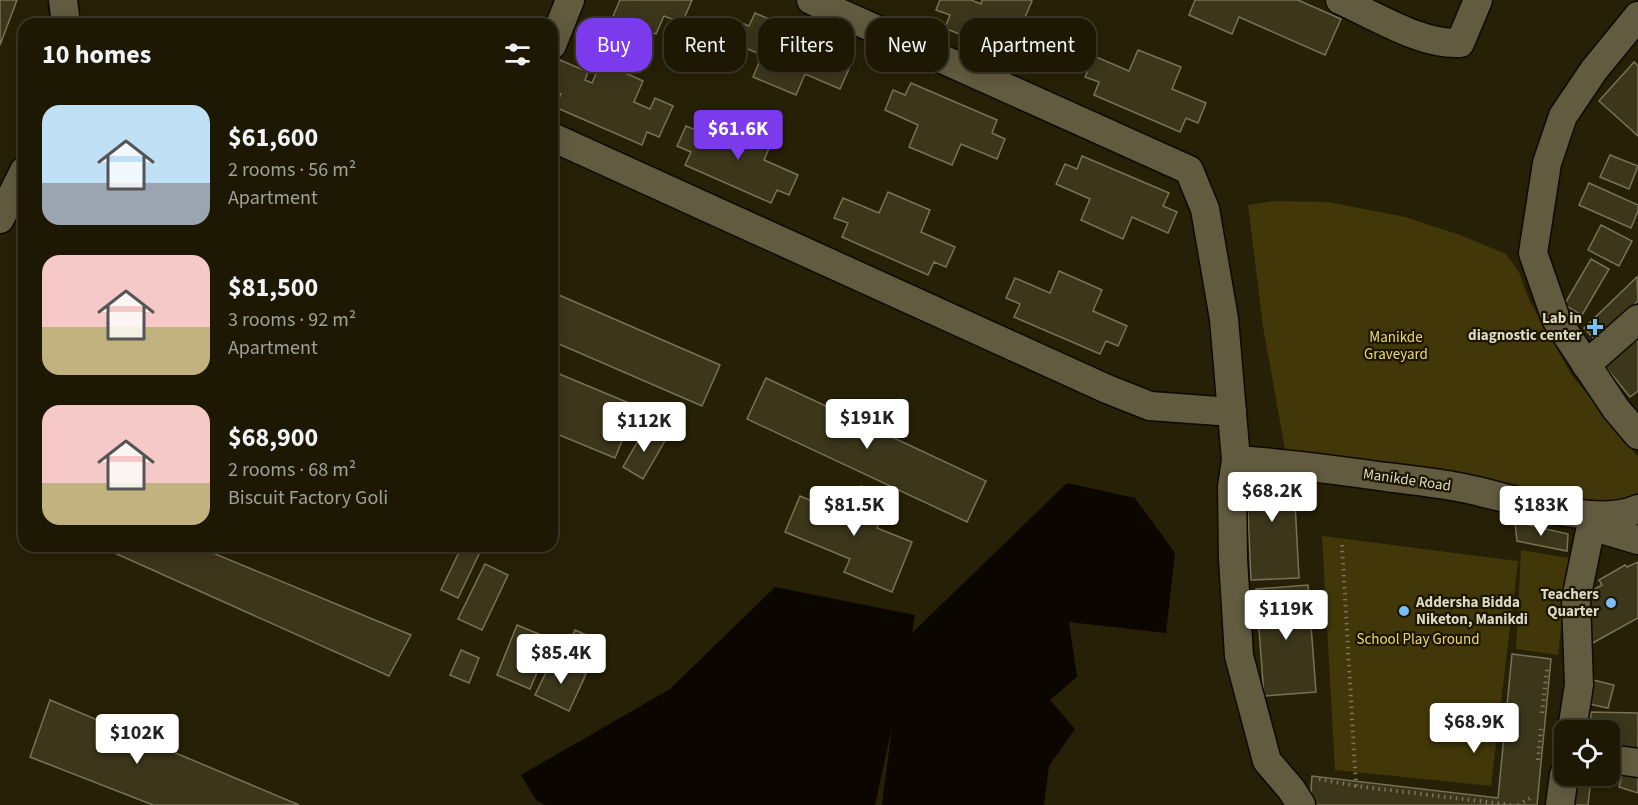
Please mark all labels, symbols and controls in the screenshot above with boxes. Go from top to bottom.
chip: Buy [576,18,652,72]
chip: Rent [664,18,746,72]
chip: Filters [758,18,854,72]
chip: New [866,18,948,72]
chip: Apartment [960,18,1096,72]
text: 10 homes [42,36,151,73]
icon: filters [501,38,534,71]
pin: $61.6K [689,110,787,161]
text: $61.6K [708,115,768,143]
text: $61,600 [228,119,318,156]
icon: home [90,129,162,201]
text: 2 rooms · 56 m² [228,156,356,184]
text: Apartment [228,184,318,212]
text: $81,500 [228,269,318,306]
icon: home [90,279,162,351]
text: 3 rooms · 92 m² [228,306,356,334]
place label: Lab in diagnostic center [1468,308,1582,346]
marker: Lab in diagnostic center [1586,318,1604,336]
park label: Manikde Graveyard [1364,327,1428,365]
text: Apartment [228,334,318,362]
pin: $191K [825,399,909,450]
pin: $112K [602,402,686,453]
text: $191K [840,404,894,432]
text: $112K [617,407,671,435]
text: $68,900 [228,419,318,456]
icon: home [90,429,162,501]
text: 2 rooms · 68 m² [228,456,356,484]
street label: Manikde Road [1362,463,1452,497]
pin: $68.2K [1223,472,1321,523]
text: $68.2K [1242,477,1302,505]
text: Biscuit Factory Goli [228,484,388,512]
pin: $81.5K [805,486,903,537]
pin: $183K [1499,486,1583,537]
text: $81.5K [824,491,884,519]
text: $183K [1514,491,1568,519]
place label: Teachers Quarter [1540,584,1599,622]
pin: $119K [1244,590,1328,641]
place label: Addersha Bidda Niketon, Manikdi [1415,592,1528,630]
text: $119K [1259,595,1313,623]
marker: Teachers Quarter [1604,596,1618,610]
marker: Addersha Bidda Niketon, Manikdi [1397,604,1411,618]
park label: School Play Ground [1356,629,1480,650]
pin: $85.4K [512,634,610,685]
text: $85.4K [531,639,591,667]
pin: $68.9K [1425,703,1523,754]
text: $68.9K [1444,708,1504,736]
pin: $102K [95,714,179,765]
text: $102K [110,719,164,747]
map controls [1554,720,1620,786]
button: locate [1554,720,1620,786]

